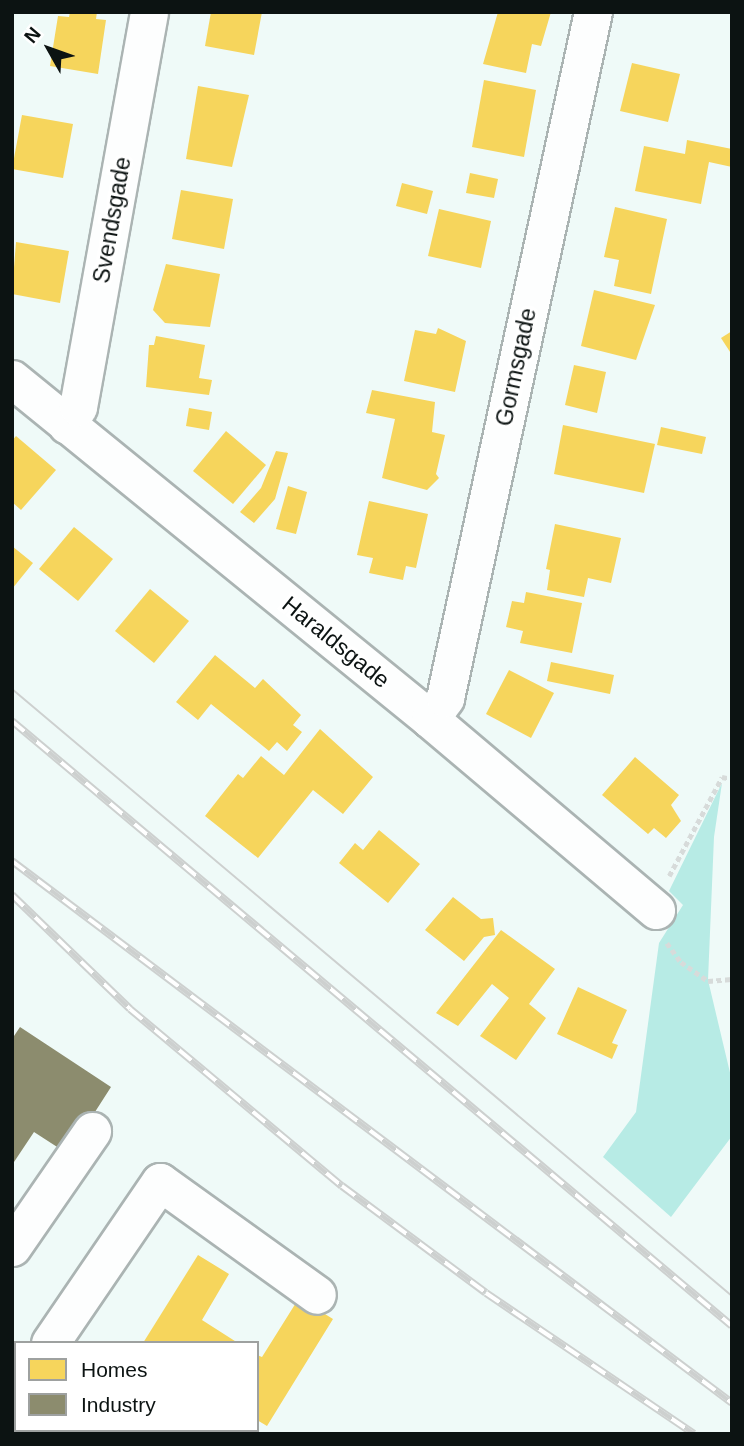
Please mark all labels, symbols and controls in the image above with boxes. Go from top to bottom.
north arrow [14,14,84,84]
text: N [20,23,45,47]
street label: Svendsgade [87,155,137,285]
street label: Gormsgade [490,305,542,429]
street label: Haraldsgade [277,590,395,694]
legend [14,1341,259,1432]
text: Homes [81,1358,148,1381]
text: Industry [81,1393,156,1416]

